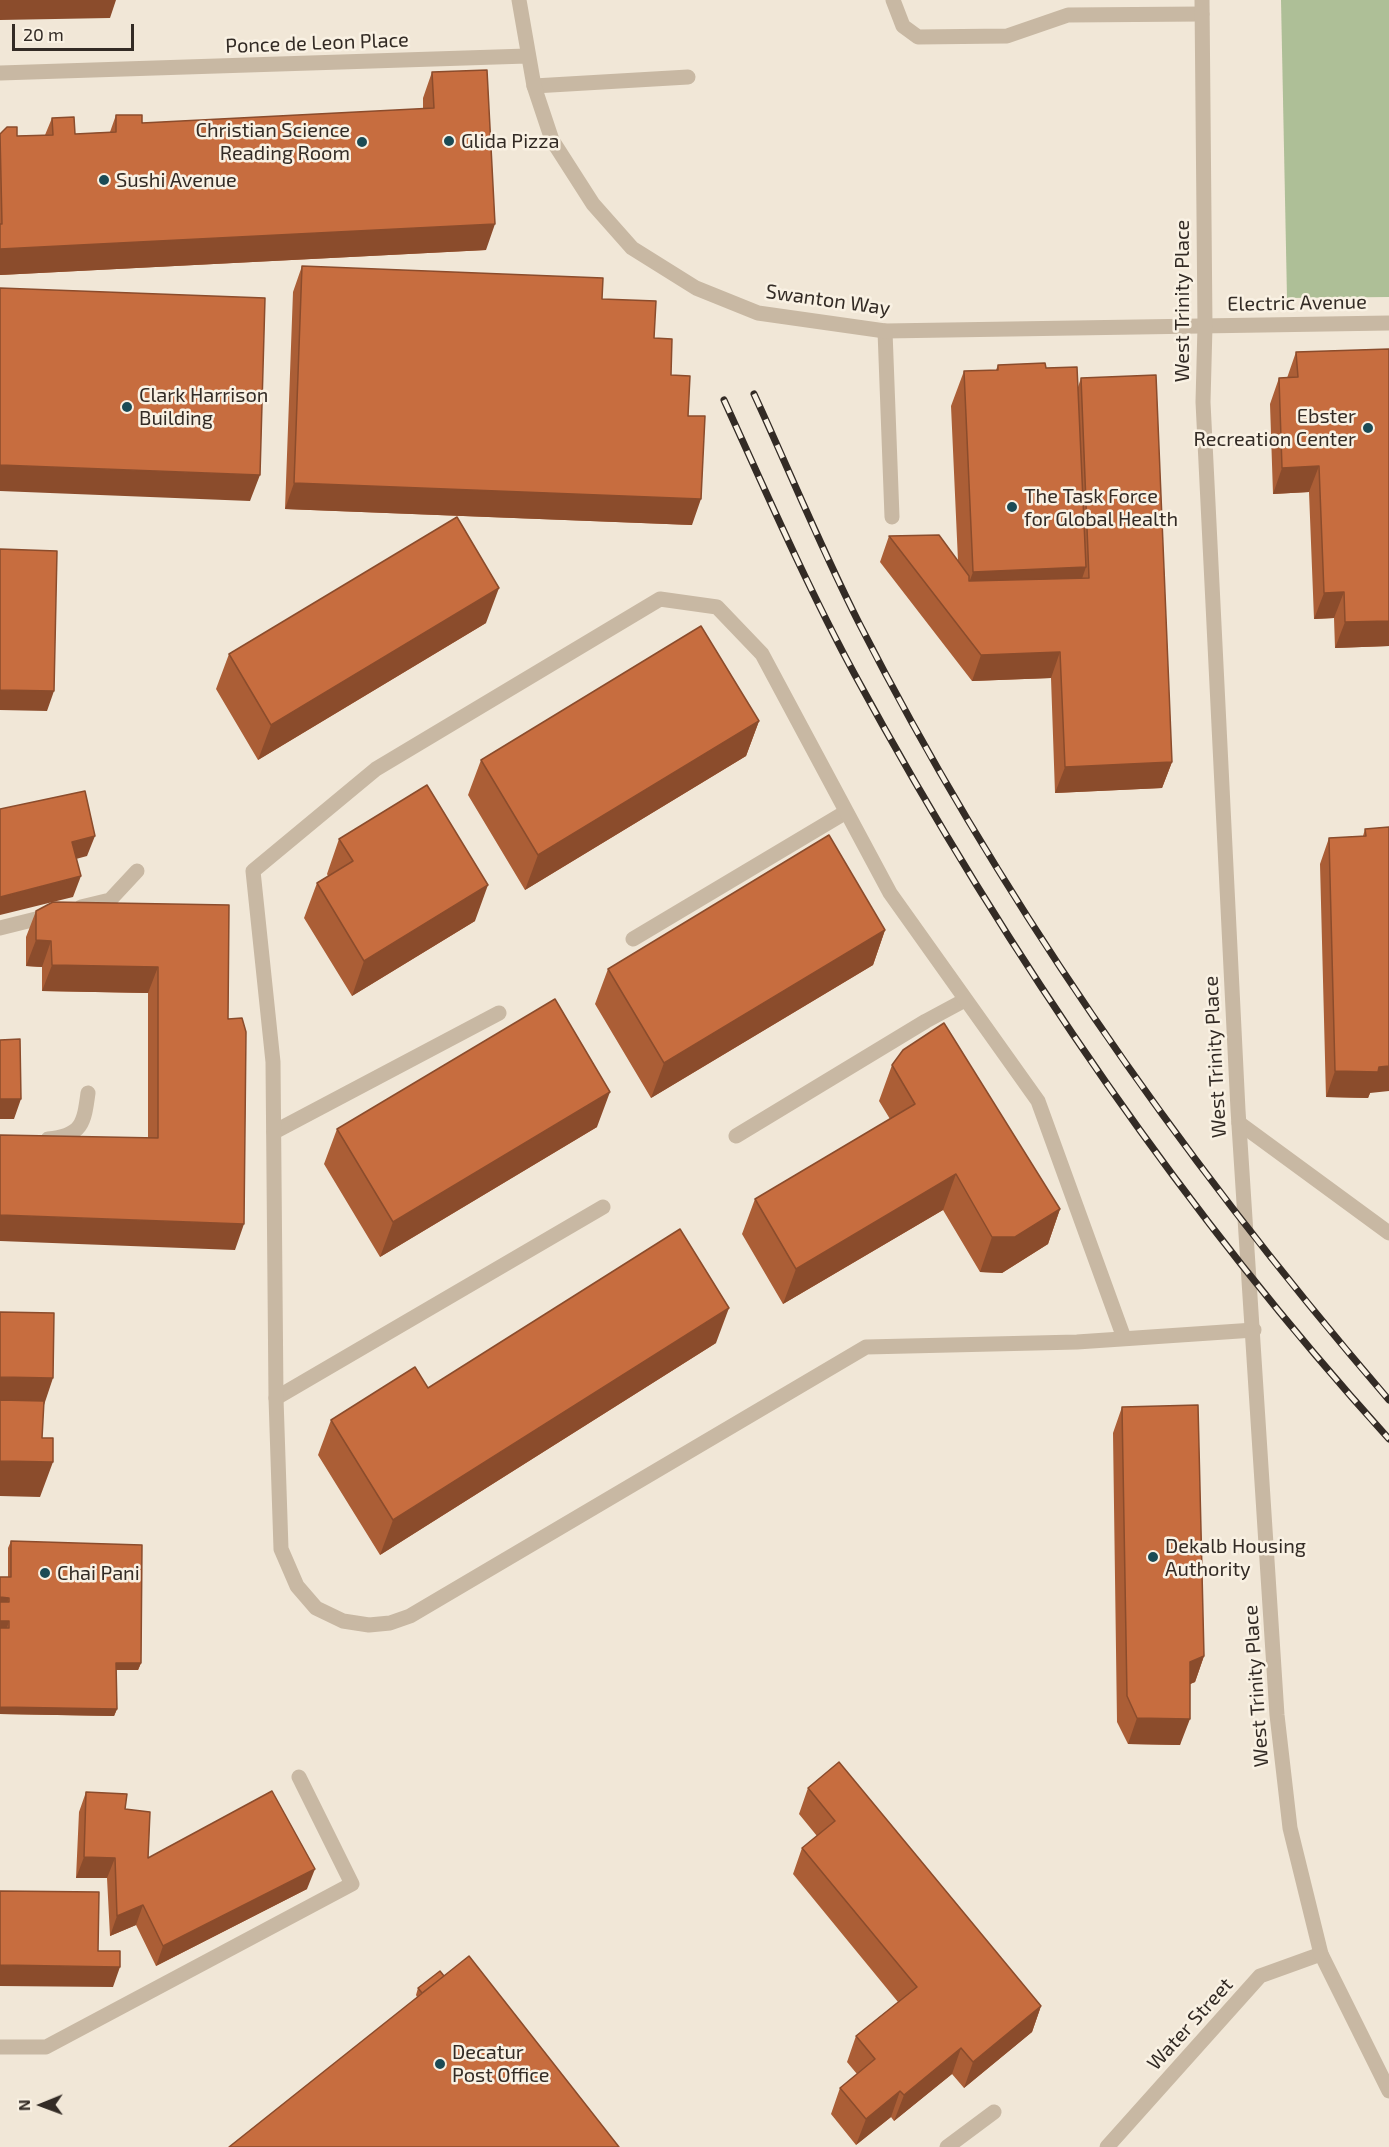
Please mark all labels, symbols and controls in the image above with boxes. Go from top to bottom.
scale bar [15,12,136,50]
text: 20 m [23,23,64,45]
street label: Ponce de Leon Place [225,28,409,58]
place label: Christian Science Reading Room [196,118,350,165]
place label: Glida Pizza [461,129,559,153]
marker: Glida Pizza [442,134,456,148]
marker: Christian Science Reading Room [355,135,369,149]
place label: Sushi Avenue [116,168,237,192]
marker: Sushi Avenue [97,173,111,187]
street label: West Trinity Place [1170,220,1194,382]
street label: Swanton Way [764,279,892,321]
street label: Electric Avenue [1227,290,1367,316]
place label: Clark Harrison Building [139,383,268,430]
marker: Clark Harrison Building [120,400,134,414]
place label: Ebster Recreation Center [1194,404,1356,451]
marker: Ebster Recreation Center [1361,421,1375,435]
place label: The Task Force for Global Health [1024,484,1178,531]
marker: The Task Force for Global Health [1005,500,1019,514]
street label: West Trinity Place [1199,975,1231,1139]
place label: Dekalb Housing Authority [1165,1534,1306,1581]
marker: Dekalb Housing Authority [1146,1550,1160,1564]
place label: Chai Pani [57,1561,140,1585]
marker: Chai Pani [38,1566,52,1580]
street label: West Trinity Place [1238,1604,1274,1768]
street label: Water Street [1142,1973,1238,2075]
place label: Decatur Post Office [452,2040,550,2087]
marker: Decatur Post Office [433,2057,447,2071]
north arrow [12,2075,72,2135]
text: N [14,2099,33,2111]

